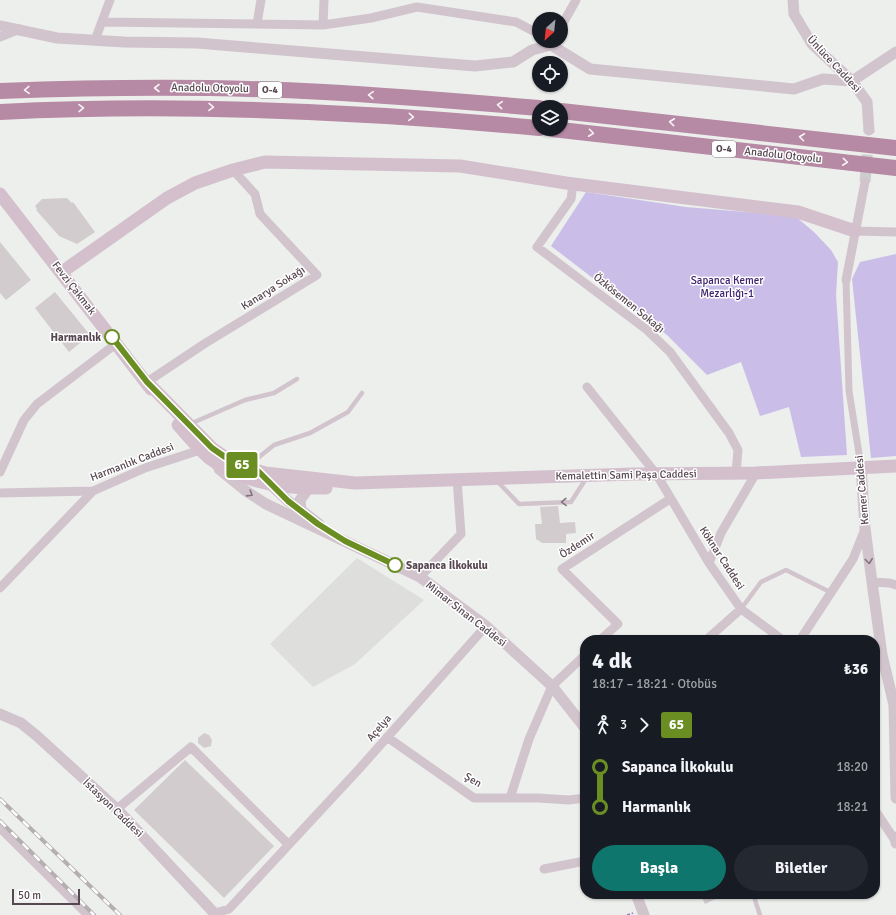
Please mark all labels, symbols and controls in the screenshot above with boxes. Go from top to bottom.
north arrow [532,12,568,48]
map controls [532,12,568,136]
street label: Ünlüce Caddesi [804,32,864,95]
button: locate [532,56,568,92]
street label: Anadolu Otoyolu [171,81,249,95]
road number: O-4 [258,82,282,98]
one-way arrow [154,83,160,92]
one-way arrow [24,86,30,94]
one-way arrow [368,90,374,99]
button: layers [532,100,568,136]
one-way arrow [497,101,503,110]
one-way arrow [208,103,214,112]
one-way arrow [78,104,84,112]
one-way arrow [408,112,414,121]
one-way arrow [669,118,675,127]
one-way arrow [587,129,594,138]
one-way arrow [799,132,805,141]
road number: O-4 [712,141,736,157]
street label: Anadolu Otoyolu [744,144,822,166]
one-way arrow [842,157,848,166]
street label: Fevzi Çakmak [49,259,99,317]
street label: Kanarya Sokağı [239,263,307,313]
street label: Özkösemen Sokağı [591,270,668,336]
park label: Sapanca Kemer Mezarlığı-1 [691,274,763,300]
marker: Harmanlık [104,329,120,345]
place label: Harmanlık [51,331,101,344]
street label: Harmanlık Caddesi [88,440,176,484]
line badge: 65 [224,452,260,478]
street label: Kemer Caddesi [852,455,872,525]
text: 65 [234,456,250,473]
street label: Kemalettin Sami Paşa Caddesi [555,467,697,483]
one-way arrow [246,489,253,497]
one-way arrow [561,498,567,507]
street label: Köknar Caddesi [697,524,747,592]
street label: Özdemir [557,528,597,561]
marker: Sapanca İlkokulu [387,557,403,573]
place label: Sapanca İlkokulu [406,558,488,572]
one-way arrow [864,558,873,564]
street label: Mimar Sinan Caddesi [423,578,509,650]
text: 4 dk [592,647,632,674]
text: ₺36 [844,660,868,678]
text: 18:17 – 18:21 · Otobüs [592,676,717,692]
street label: Açelya [364,712,394,744]
icon: walk [592,714,614,736]
icon: forward [633,714,655,736]
text: 65 [669,716,684,733]
text: 3 [620,717,627,733]
text: Sapanca İlkokulu [622,758,734,776]
text: 18:20 [836,759,868,775]
street label: Şen [462,770,484,790]
street label: İstasyon Caddesi [80,775,146,840]
text: Harmanlık [622,798,691,816]
text: 18:21 [836,799,868,815]
button: Başla [592,845,726,891]
button: Biletler [734,845,868,891]
scale bar [12,887,80,906]
text: 50 m [18,889,41,902]

